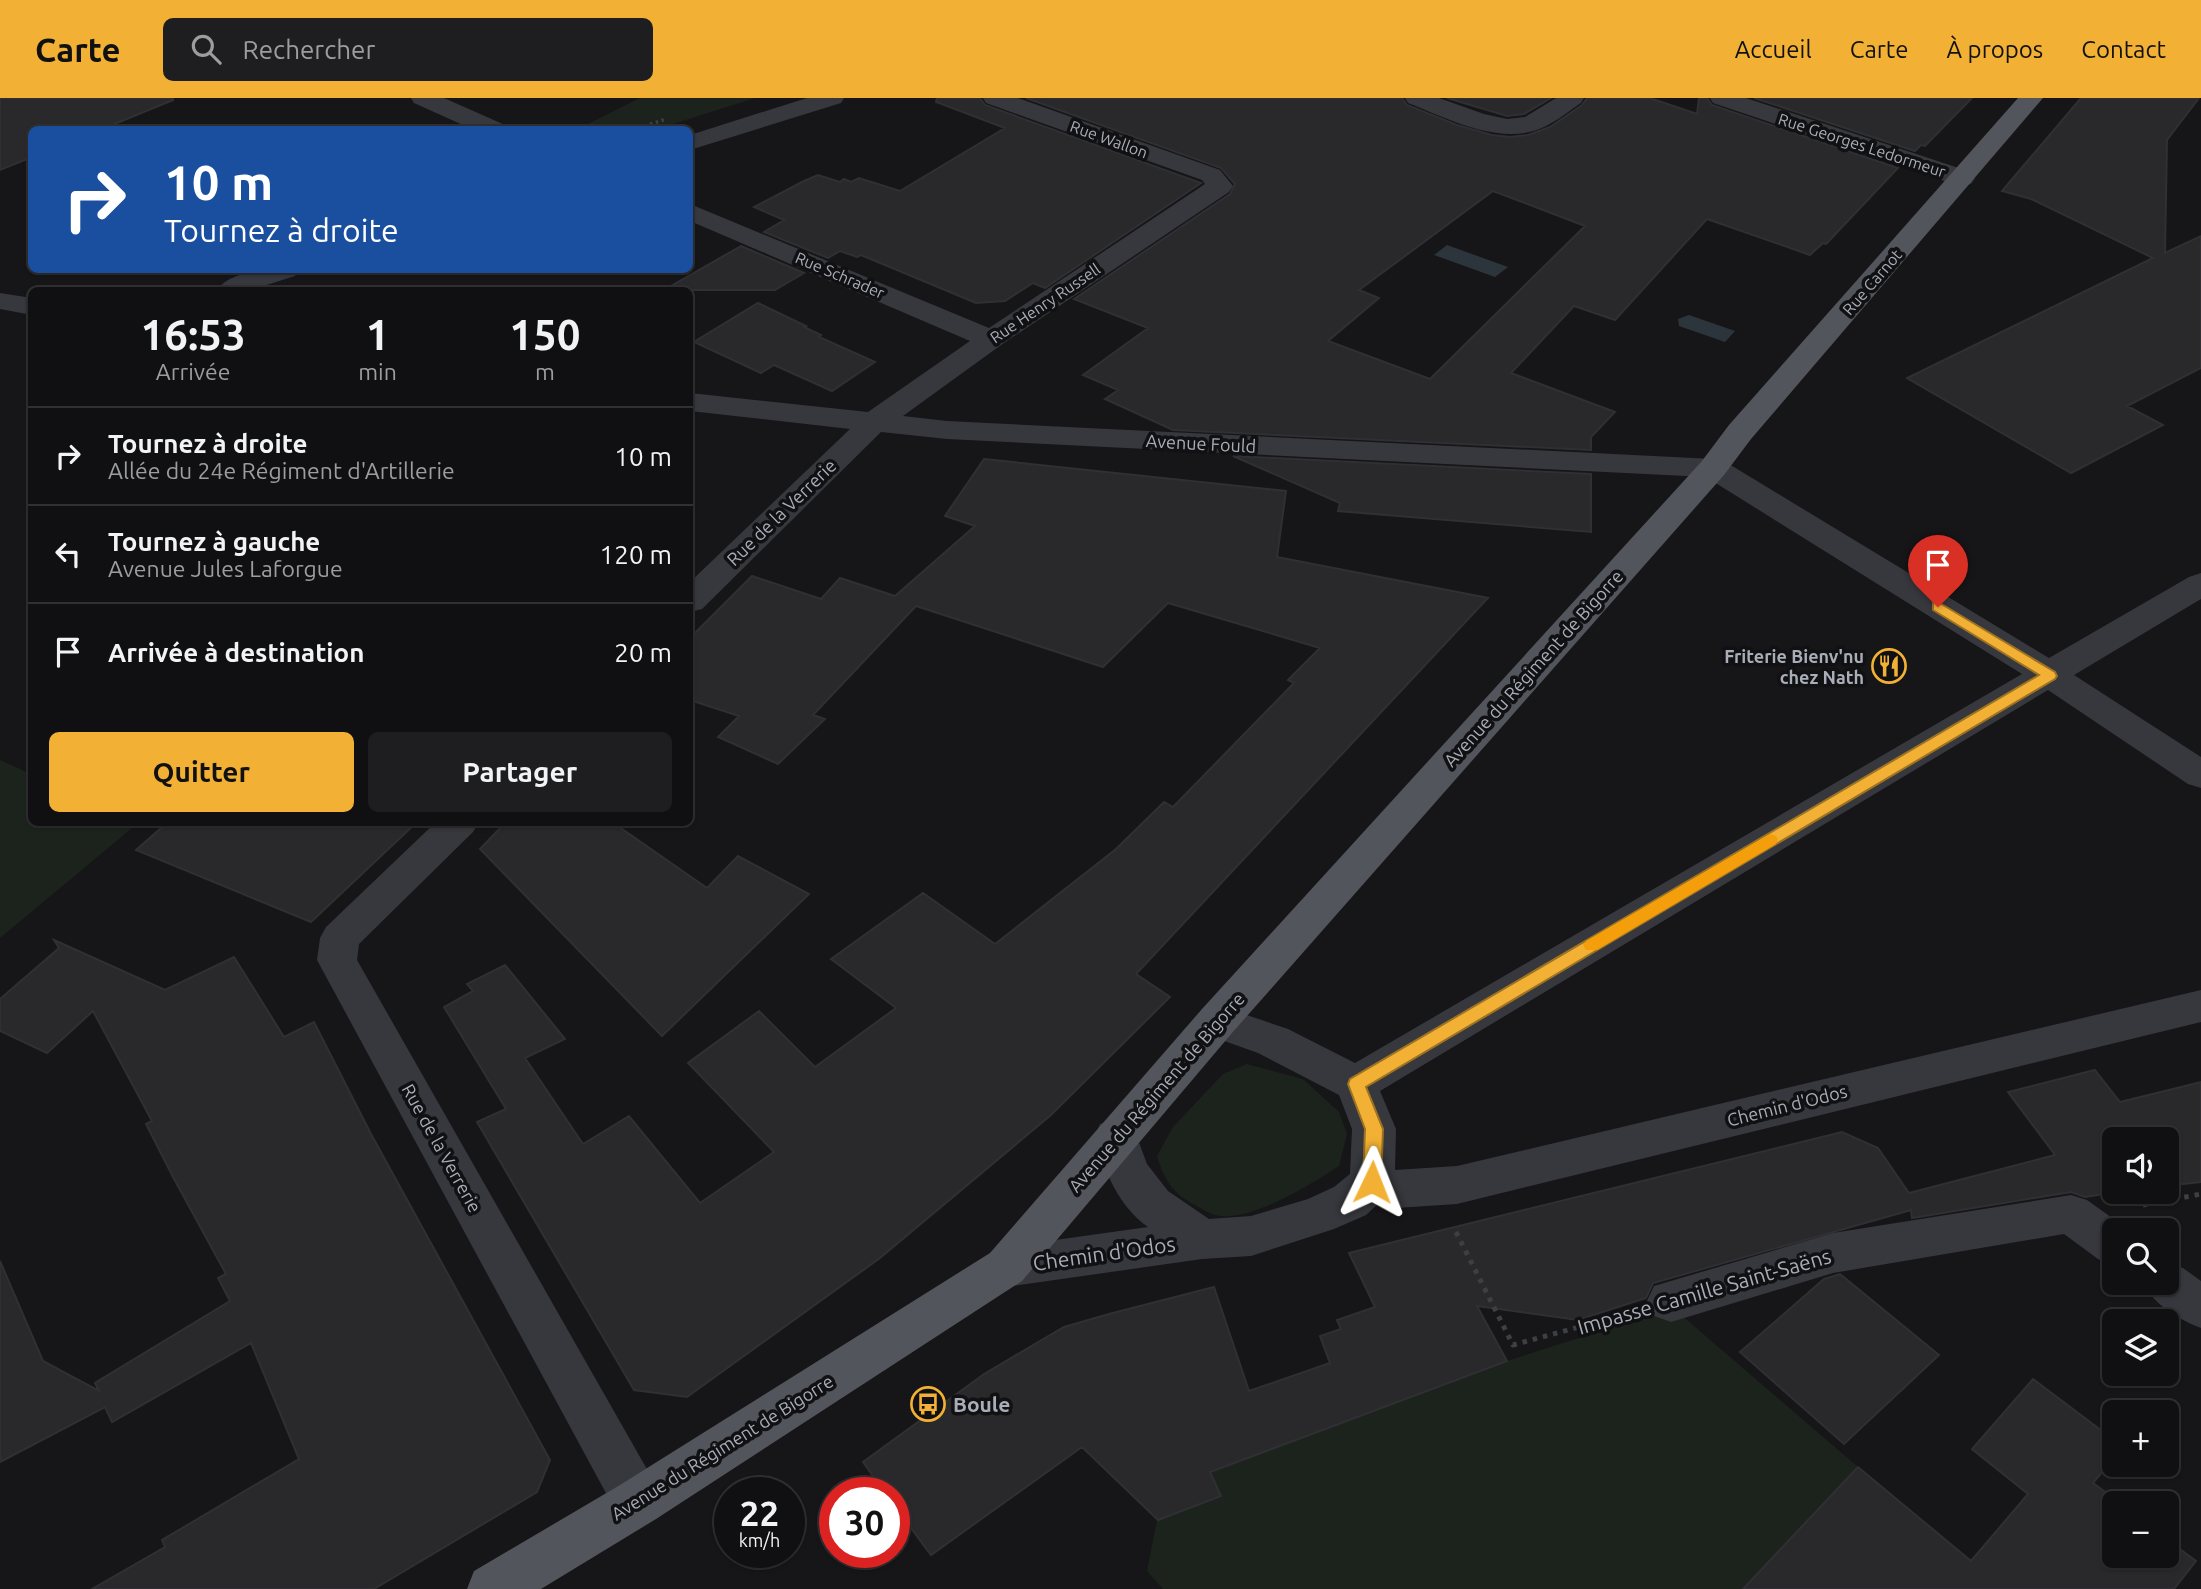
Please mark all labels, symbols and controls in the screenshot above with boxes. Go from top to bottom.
search box [163,18,653,81]
icon: search [187,30,225,68]
text: Carte [35,31,121,68]
text: Rechercher [243,35,375,64]
text: Accueil [1735,36,1812,63]
text: Carte [1850,36,1909,63]
text: À propos [1947,36,2043,63]
text: Contact [2081,36,2166,63]
street label: Rue Georges Ledormeur [1776,109,1948,181]
street label: Rue Wallon [1068,117,1150,161]
icon: right [49,154,140,245]
text: 10 m [164,154,273,209]
text: Tournez à droite [164,212,399,248]
street label: Rue Carnot [1839,245,1906,318]
street label: Rue Schrader [793,248,887,302]
street label: Rue Henry Russell [987,260,1103,346]
text: 16:53 [141,311,246,358]
text: 1 [366,311,389,358]
text: 150 [509,311,580,358]
text: Arrivée [156,359,230,384]
text: min [358,359,397,384]
text: m [535,359,555,384]
text: Tournez à droite [108,429,307,458]
street label: Avenue Fould [1145,430,1257,456]
icon: right [49,437,87,475]
text: 10 m [614,442,672,471]
street label: Rue de la Verrerie [722,455,840,569]
text: Allée du 24e Régiment d'Artillerie [108,458,455,483]
text: Tournez à gauche [108,527,320,556]
icon: left [49,535,87,573]
pin [1908,535,1968,607]
text: 120 m [600,540,672,569]
icon: arrive [1919,546,1957,584]
text: Avenue Jules Laforgue [108,556,343,581]
street label: Avenue du Régiment de Bigorre [1439,566,1627,770]
icon: arrive [49,633,87,671]
text: Arrivée à destination [108,638,364,667]
text: 20 m [614,638,672,667]
place label: Friterie Bienv'nu chez Nath [1724,646,1864,687]
restaurant icon: Friterie Bienv'nu chez Nath [1870,647,1908,685]
button: Quitter [49,732,354,812]
button: Partager [368,732,672,812]
street label: Avenue du Régiment de Bigorre [1064,988,1248,1196]
street label: Rue de la Verrerie [398,1080,486,1216]
street label: Chemin d'Odos [1725,1080,1849,1130]
map controls [2102,1127,2179,1568]
button: sound [2102,1127,2179,1204]
position arrow [1335,1145,1409,1219]
button: search [2102,1218,2179,1295]
street label: Chemin d'Odos [1031,1231,1177,1275]
street label: Impasse Camille Saint-Saëns [1574,1243,1834,1339]
button: layers [2102,1309,2179,1386]
street label: Avenue du Régiment de Bigorre [608,1370,836,1524]
bus stop icon: Boule [909,1385,947,1423]
place label: Boule [953,1392,1010,1416]
button: + [2102,1400,2179,1477]
speed limit sign: 30 [819,1477,910,1568]
button: − [2102,1491,2179,1568]
text: 22 [740,1493,779,1533]
text: km/h [739,1530,780,1550]

